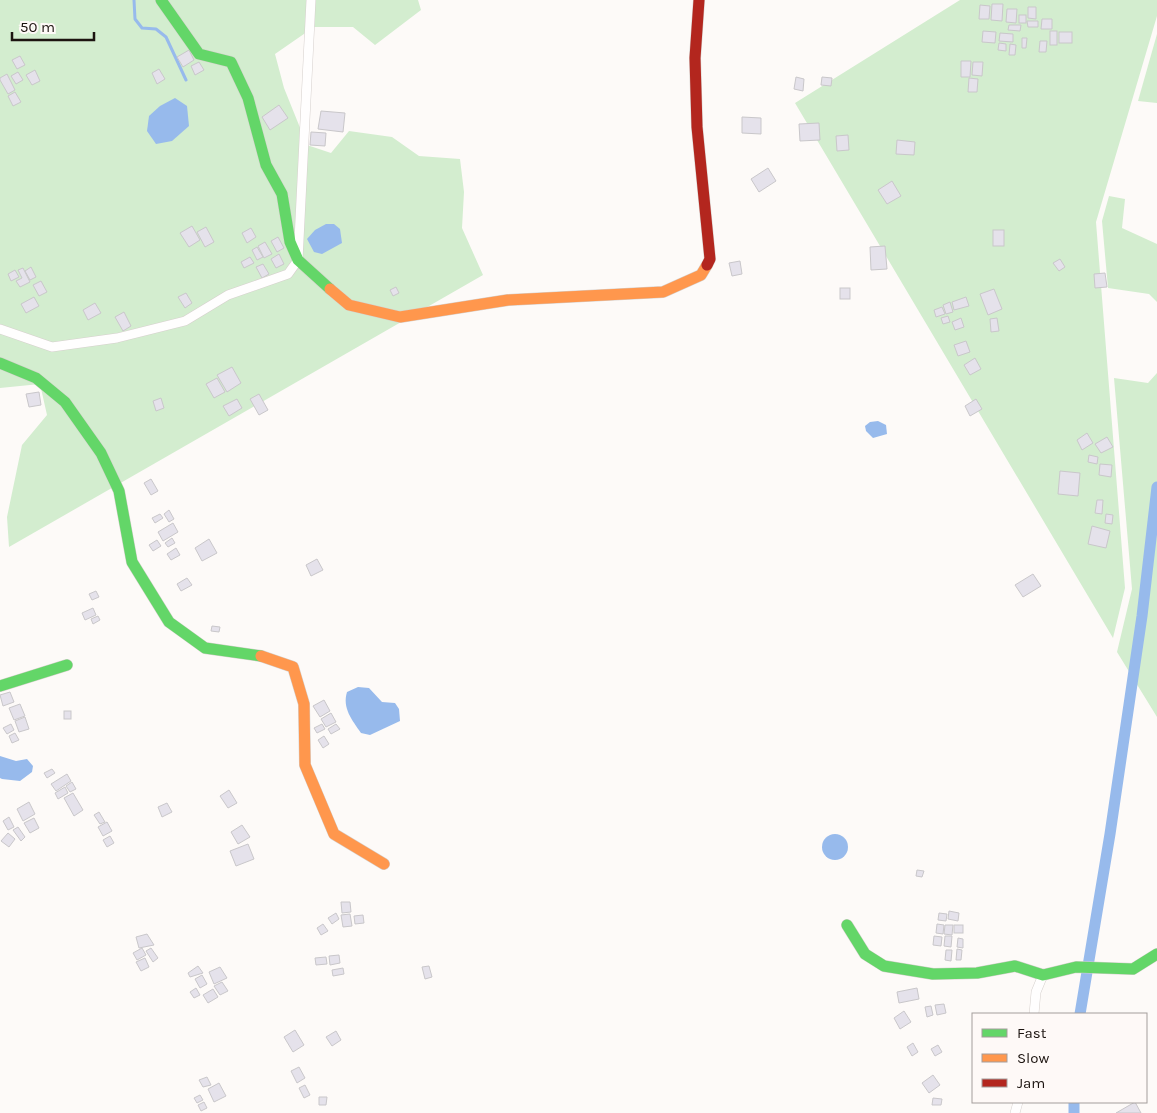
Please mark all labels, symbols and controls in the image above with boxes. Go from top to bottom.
scale bar [12,10,95,42]
text: 50 m [20,18,55,36]
legend [972,1013,1147,1103]
text: Fast [1017,1024,1047,1042]
text: Slow [1017,1049,1049,1067]
text: Jam [1017,1074,1045,1092]

